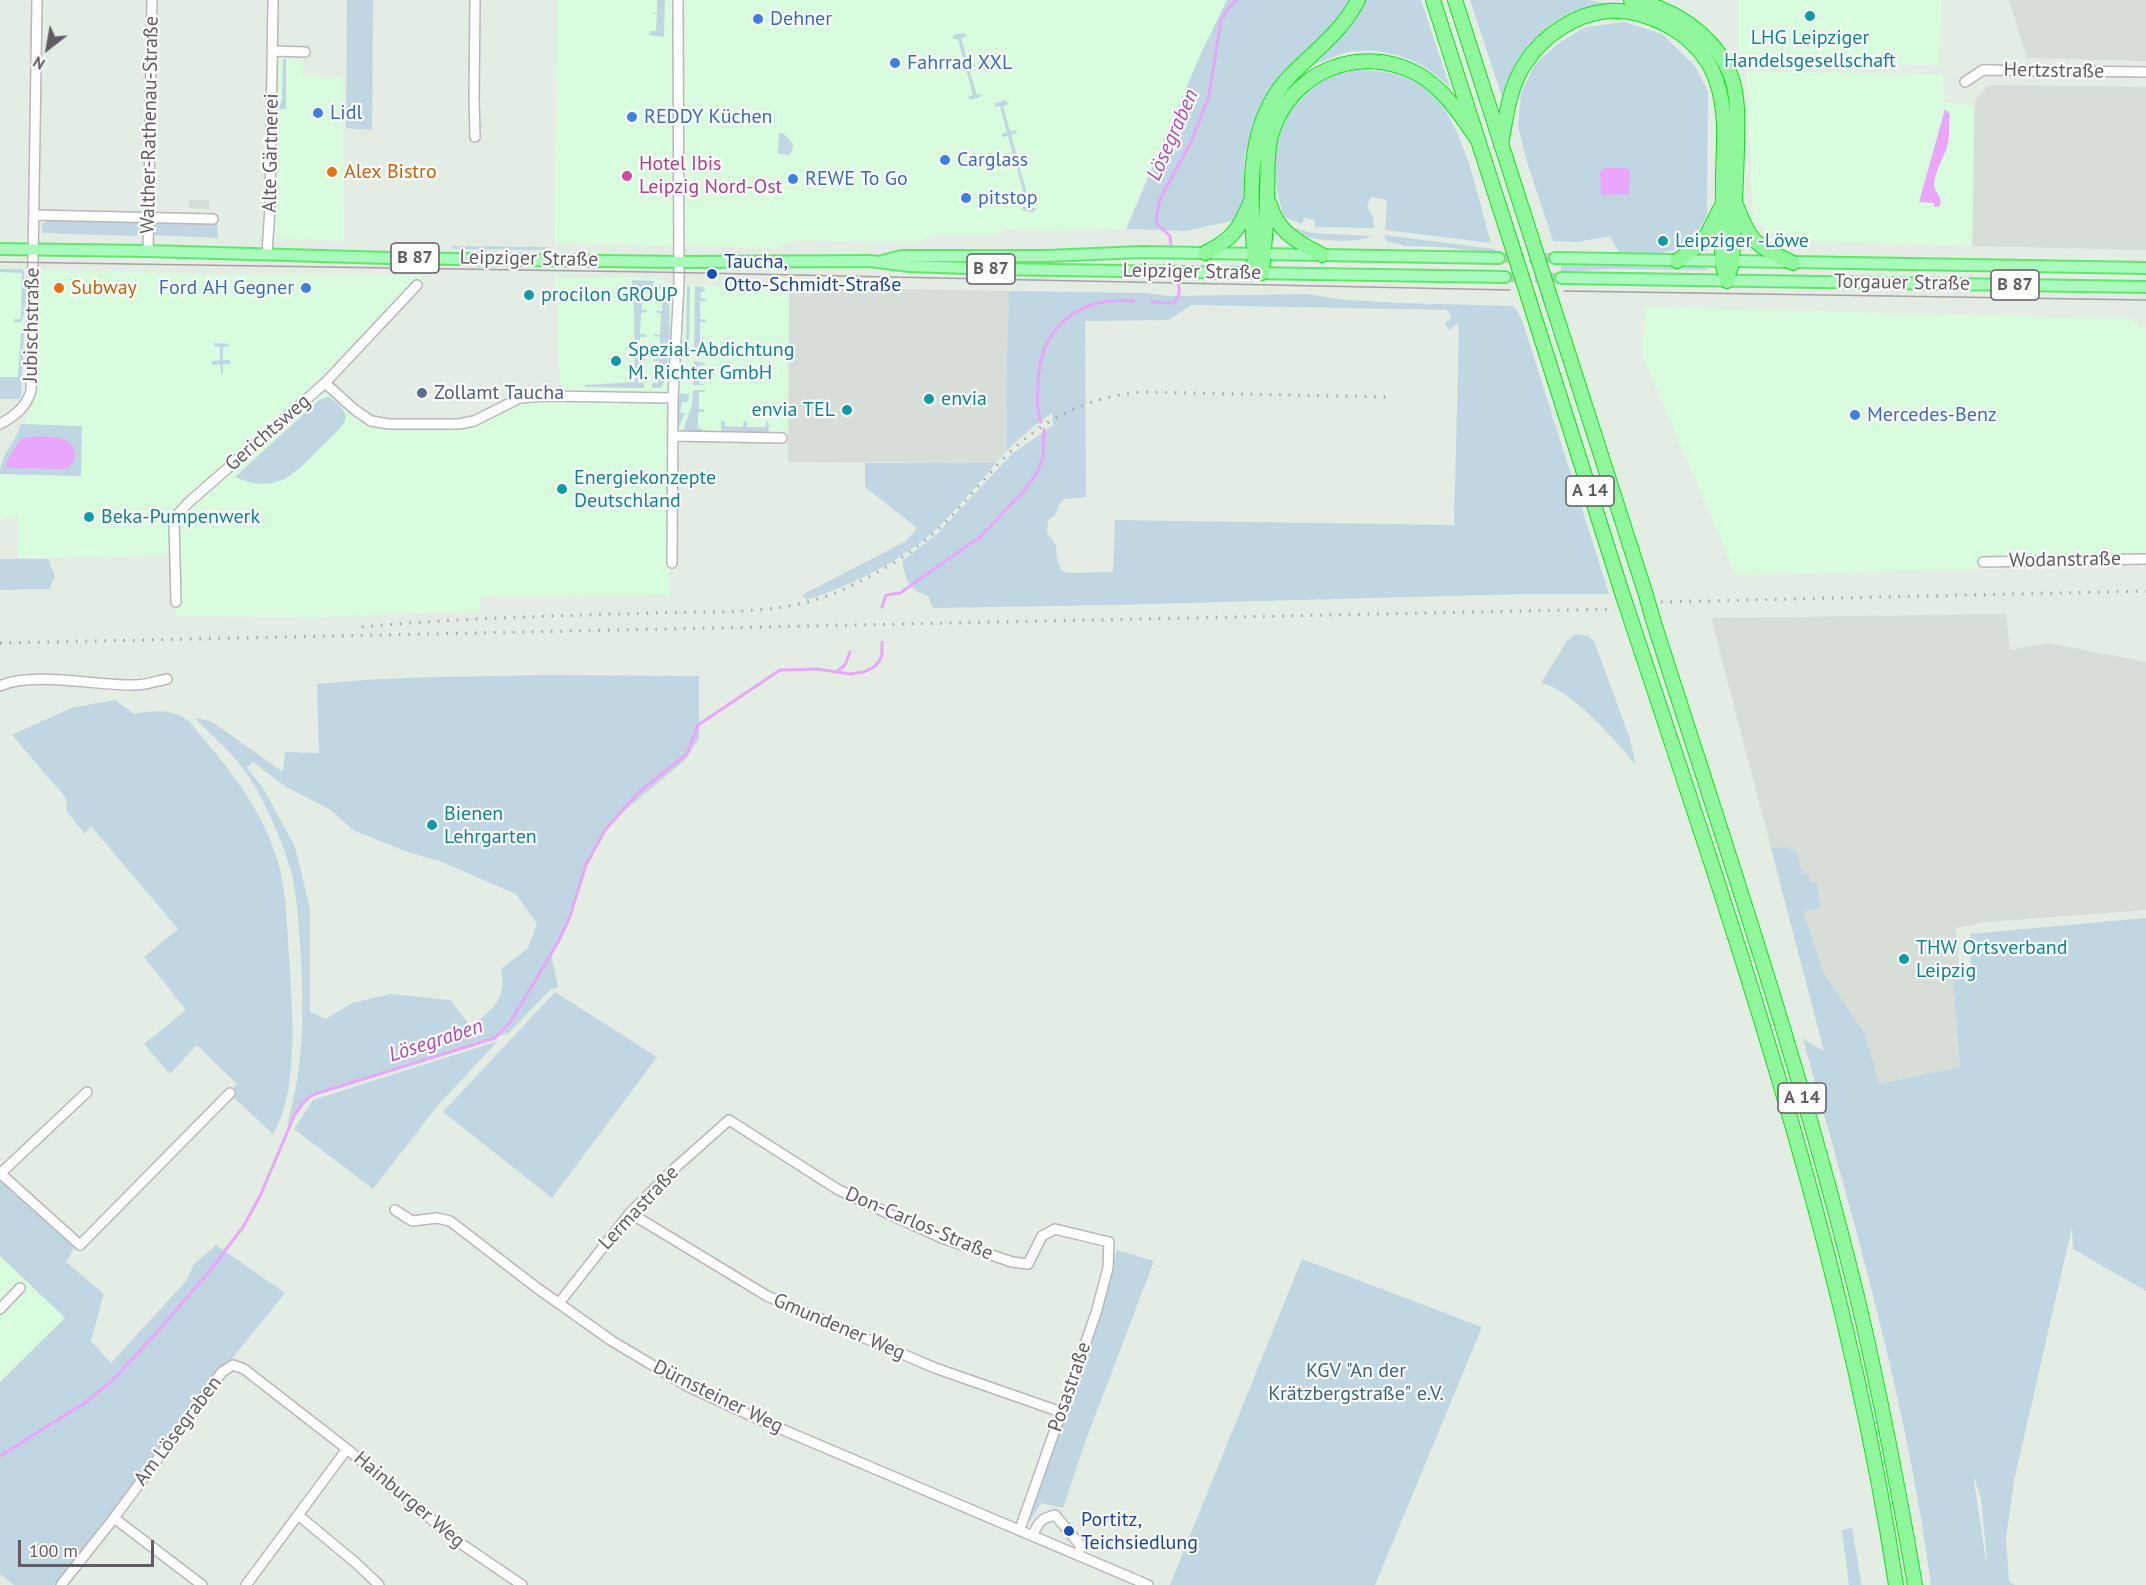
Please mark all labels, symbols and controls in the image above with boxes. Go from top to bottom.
place label: Dehner [770,7,832,31]
marker: LHG Leipziger Handelsgesellschaft [1803,9,1817,23]
marker: Dehner [751,12,765,26]
street label: Walther-Rathenau-Straße [136,16,164,234]
north arrow [18,18,78,78]
place label: LHG Leipziger Handelsgesellschaft [1724,26,1896,73]
place label: Fahrrad XXL [907,51,1012,75]
text: N [29,52,48,75]
marker: Fahrrad XXL [888,56,902,70]
street label: Hertzstraße [2003,58,2105,84]
water label: Lösegraben [1142,85,1204,185]
street label: Alte Gärtnerei [258,93,284,213]
place label: Lidl [330,101,362,125]
place label: REDDY Küchen [644,105,772,129]
marker: Lidl [311,106,325,120]
marker: REDDY Küchen [625,110,639,124]
place label: Carglass [957,148,1028,172]
place label: Hotel Ibis Leipzig Nord-Ost [639,152,782,199]
marker: Carglass [938,153,952,167]
place label: Alex Bistro [344,160,437,184]
marker: Alex Bistro [325,165,339,179]
place label: REWE To Go [805,167,908,191]
marker: Hotel Ibis Leipzig Nord-Ost [620,169,634,183]
marker: REWE To Go [786,172,800,186]
place label: pitstop [978,186,1037,210]
marker: pitstop [959,191,973,205]
place label: Leipziger -Löwe [1675,229,1809,253]
marker: Leipziger -Löwe [1656,234,1670,248]
road number: B 87 [391,243,439,273]
street label: Leipziger Straße [459,246,599,272]
place label: Taucha, Otto-Schmidt-Straße [724,250,901,297]
road number: B 87 [967,254,1015,284]
street label: Leipziger Straße [1122,259,1262,285]
street label: Jubischstraße [19,267,45,383]
marker: Taucha, Otto-Schmidt-Straße [705,267,719,281]
street label: Torgauer Straße [1834,270,1970,296]
road number: B 87 [1991,270,2039,300]
place label: Subway [71,276,137,300]
place label: Ford AH Gegner [159,276,294,300]
marker: Subway [52,281,66,295]
marker: Ford AH Gegner [299,281,313,295]
place label: procilon GROUP [541,283,678,307]
marker: procilon GROUP [522,288,536,302]
place label: Spezial-Abdichtung M. Richter GmbH [628,338,794,385]
marker: Spezial-Abdichtung M. Richter GmbH [609,354,623,368]
place label: Zollamt Taucha [434,381,564,405]
marker: Zollamt Taucha [415,386,429,400]
place label: envia [941,387,987,411]
street label: Gerichtsweg [221,390,315,476]
marker: envia [922,392,936,406]
place label: envia TEL [751,398,835,422]
marker: envia TEL [840,403,854,417]
place label: Mercedes-Benz [1867,403,1997,427]
marker: Mercedes-Benz [1848,408,1862,422]
place label: Energiekonzepte Deutschland [574,466,716,513]
road number: A 14 [1566,476,1614,506]
marker: Energiekonzepte Deutschland [555,482,569,496]
place label: Beka-Pumpenwerk [101,505,260,529]
marker: Beka-Pumpenwerk [82,510,96,524]
street label: Wodanstraße [2009,547,2121,573]
place label: Bienen Lehrgarten [444,802,537,849]
marker: Bienen Lehrgarten [425,818,439,832]
place label: THW Ortsverband Leipzig [1916,936,2068,983]
marker: THW Ortsverband Leipzig [1897,952,1911,966]
water label: Lösegraben [386,1014,486,1068]
road number: A 14 [1778,1083,1826,1113]
street label: Lermastraße [594,1161,684,1255]
street label: Don-Carlos-Straße [842,1182,996,1266]
street label: Gmundener Weg [770,1288,908,1366]
street label: Posastraße [1043,1339,1097,1435]
street label: Dürnsteiner Weg [649,1355,787,1439]
park label: KGV "An der Krätzbergstraße" e.V. [1268,1359,1444,1406]
street label: Am Lösegraben [129,1372,227,1490]
street label: Hainburger Weg [349,1447,469,1553]
place label: Portitz, Teichsiedlung [1081,1508,1198,1555]
marker: Portitz, Teichsiedlung [1062,1524,1076,1538]
scale bar [21,1528,158,1566]
text: 100 m [29,1539,78,1562]

